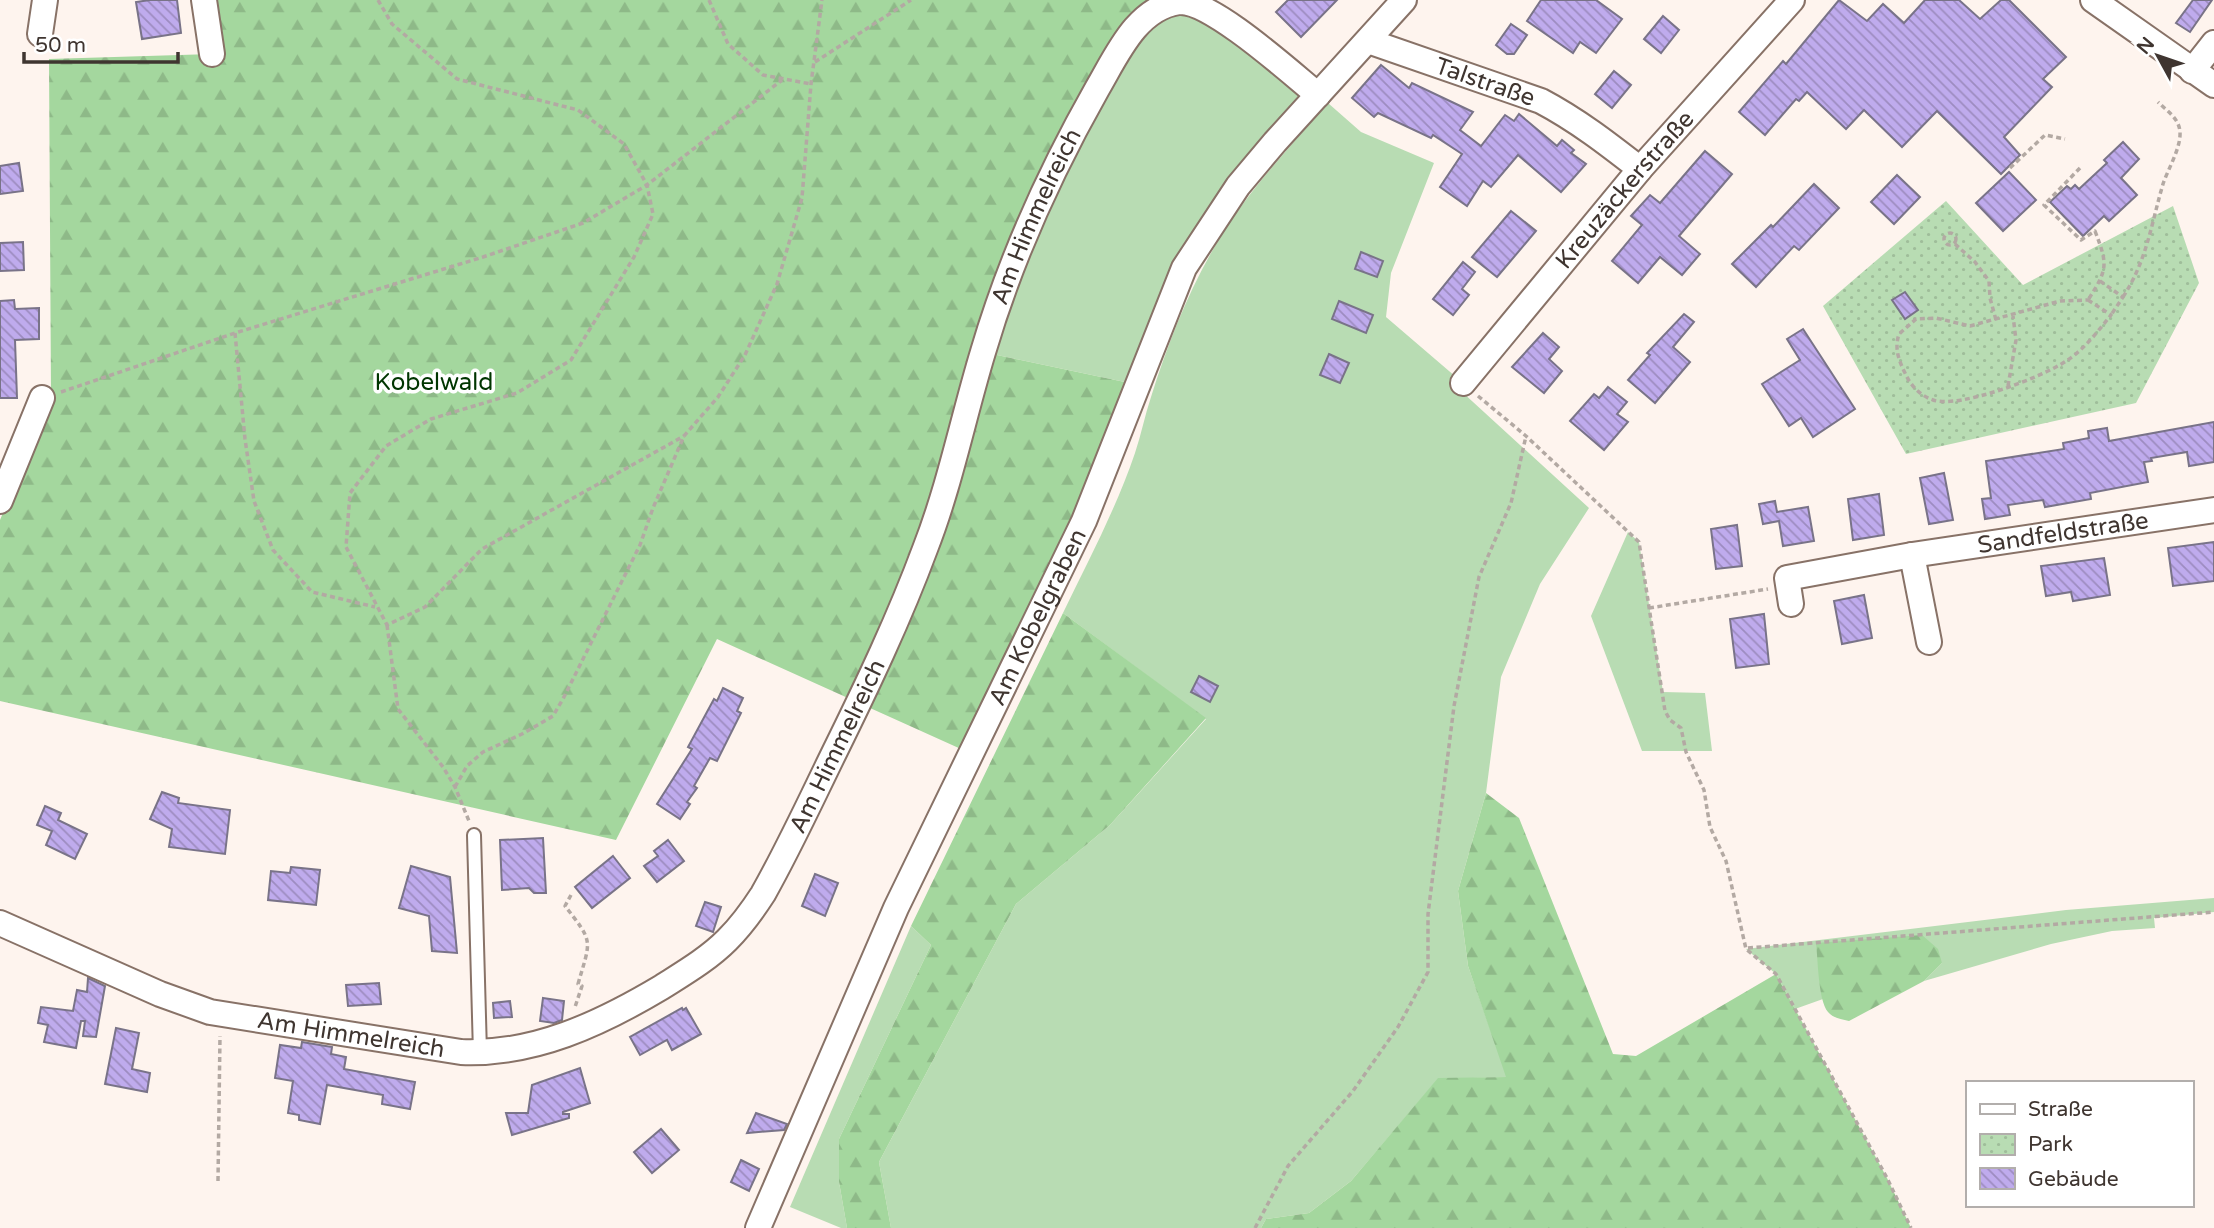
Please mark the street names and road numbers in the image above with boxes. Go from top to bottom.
street label: Talstraße [1431,51,1539,113]
street label: Kreuzäckerstraße [1550,105,1700,275]
street label: Am Himmelreich [985,124,1088,309]
street label: Sandfeldstraße [1975,506,2151,560]
street label: Am Kobelgraben [983,524,1093,710]
street label: Am Himmelreich [783,655,892,838]
street label: Am Himmelreich [255,1006,447,1064]

